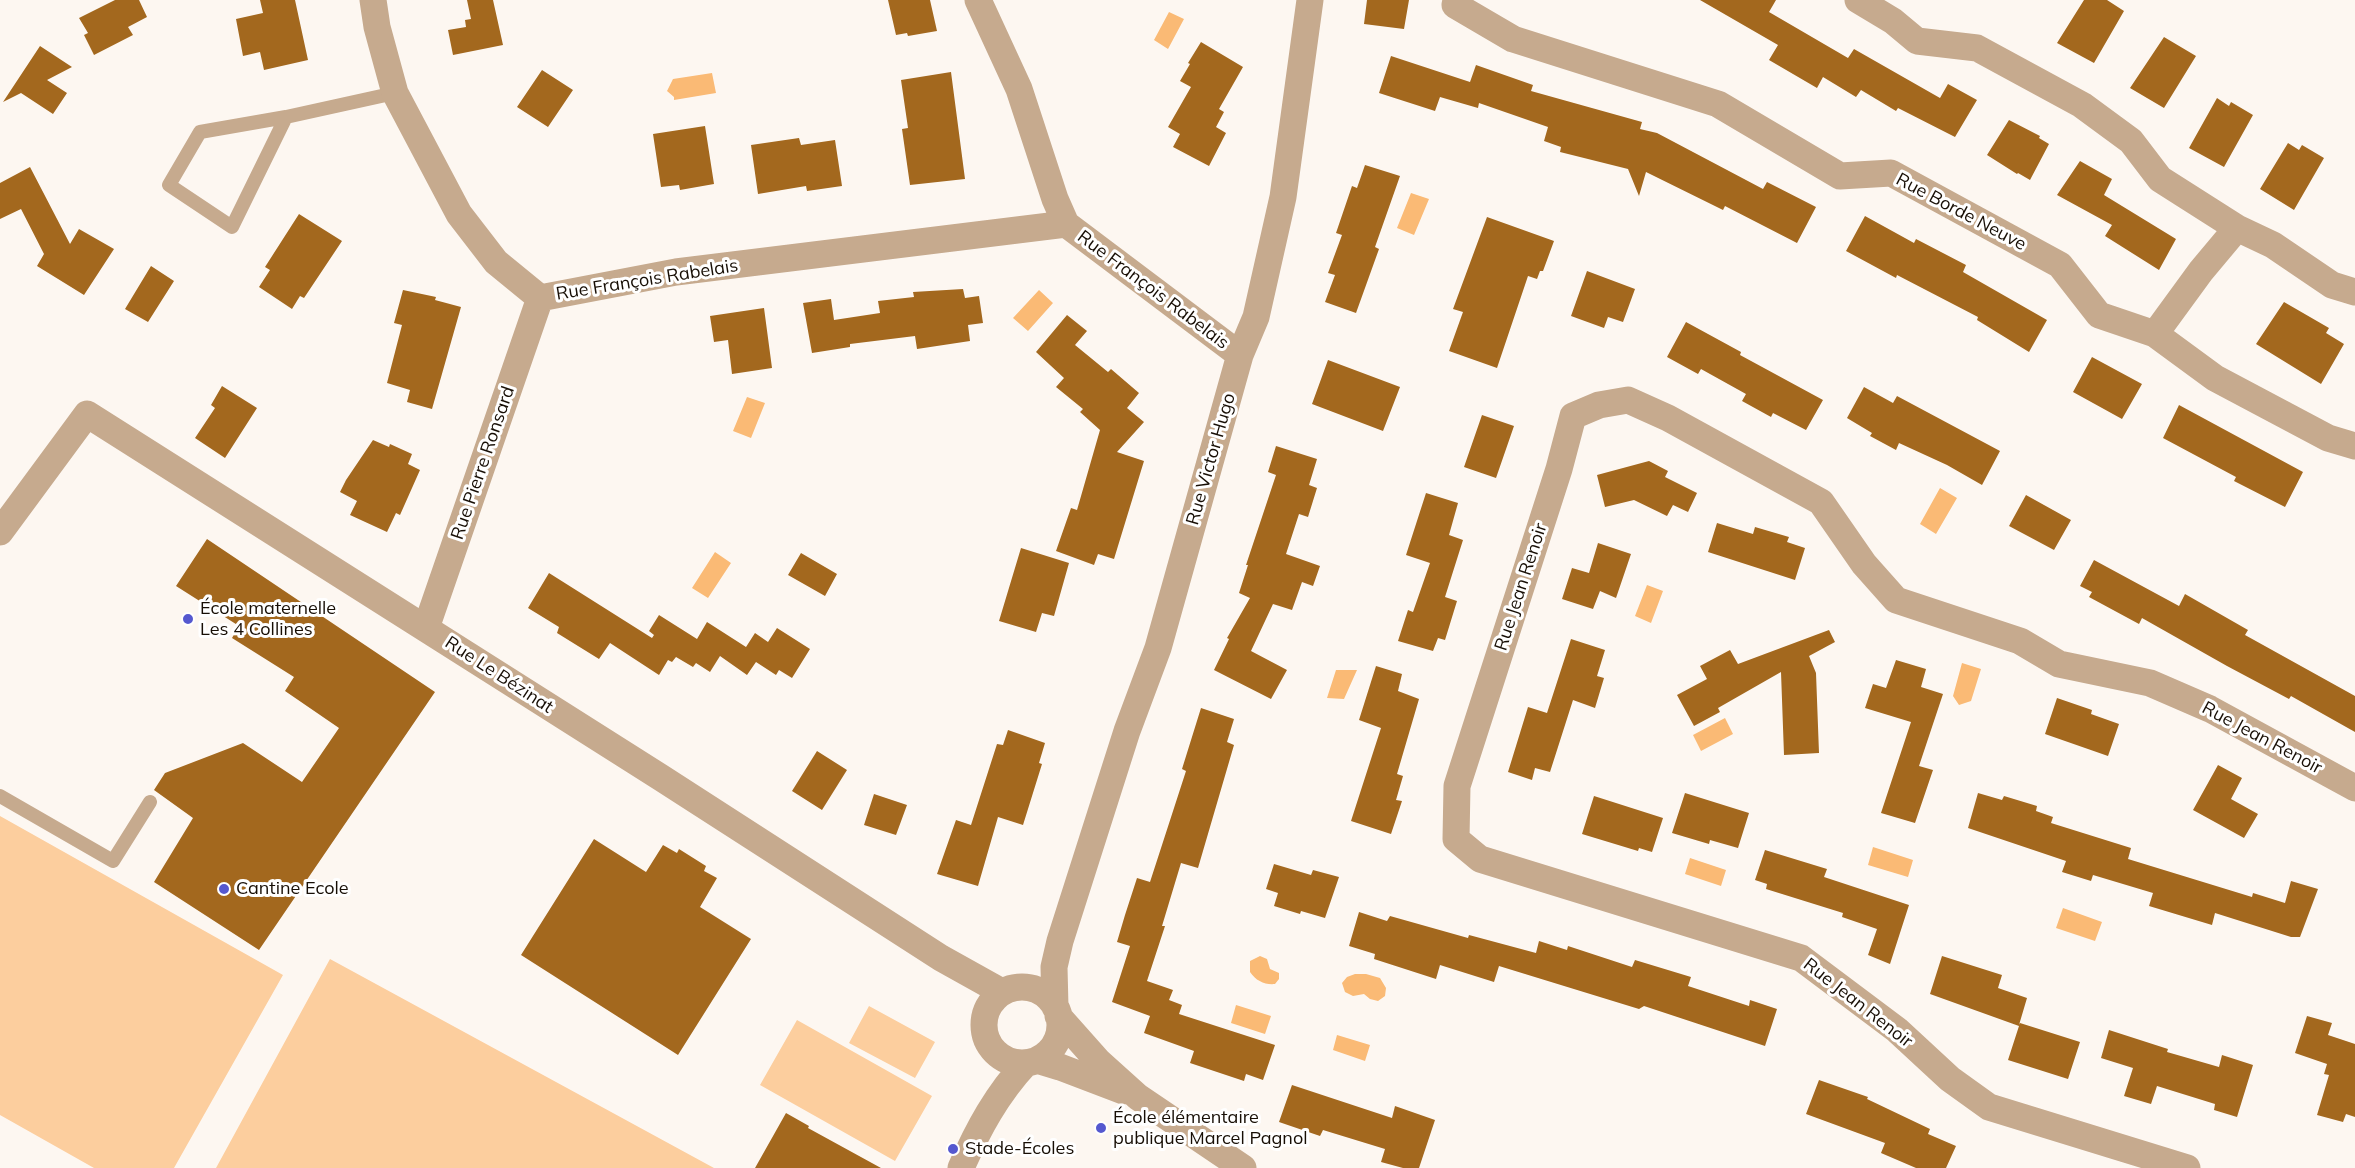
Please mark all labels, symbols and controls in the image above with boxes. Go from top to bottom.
street label: Rue Borde Neuve [1892,169,2030,255]
street label: Rue François Rabelais [1073,226,1233,354]
street label: Rue François Rabelais [554,255,740,305]
street label: Rue Pierre Ronsard [447,384,519,542]
street label: Rue Victor Hugo [1182,391,1240,527]
street label: Rue Jean Renoir [1490,521,1552,653]
place label: École maternelle Les 4 Collines [200,598,336,640]
marker: École maternelle Les 4 Collines [181,612,195,626]
street label: Rue Le Bézinat [441,632,557,718]
street label: Rue Jean Renoir [2198,697,2326,779]
place label: Cantine Ecole [236,878,349,900]
marker: Cantine Ecole [217,882,231,896]
street label: Rue Jean Renoir [1799,954,1917,1052]
place label: École élémentaire publique Marcel Pagnol [1113,1107,1307,1150]
marker: École élémentaire publique Marcel Pagnol [1094,1121,1108,1135]
place label: Stade-Écoles [965,1138,1074,1160]
marker: Stade-Écoles [946,1142,960,1156]

